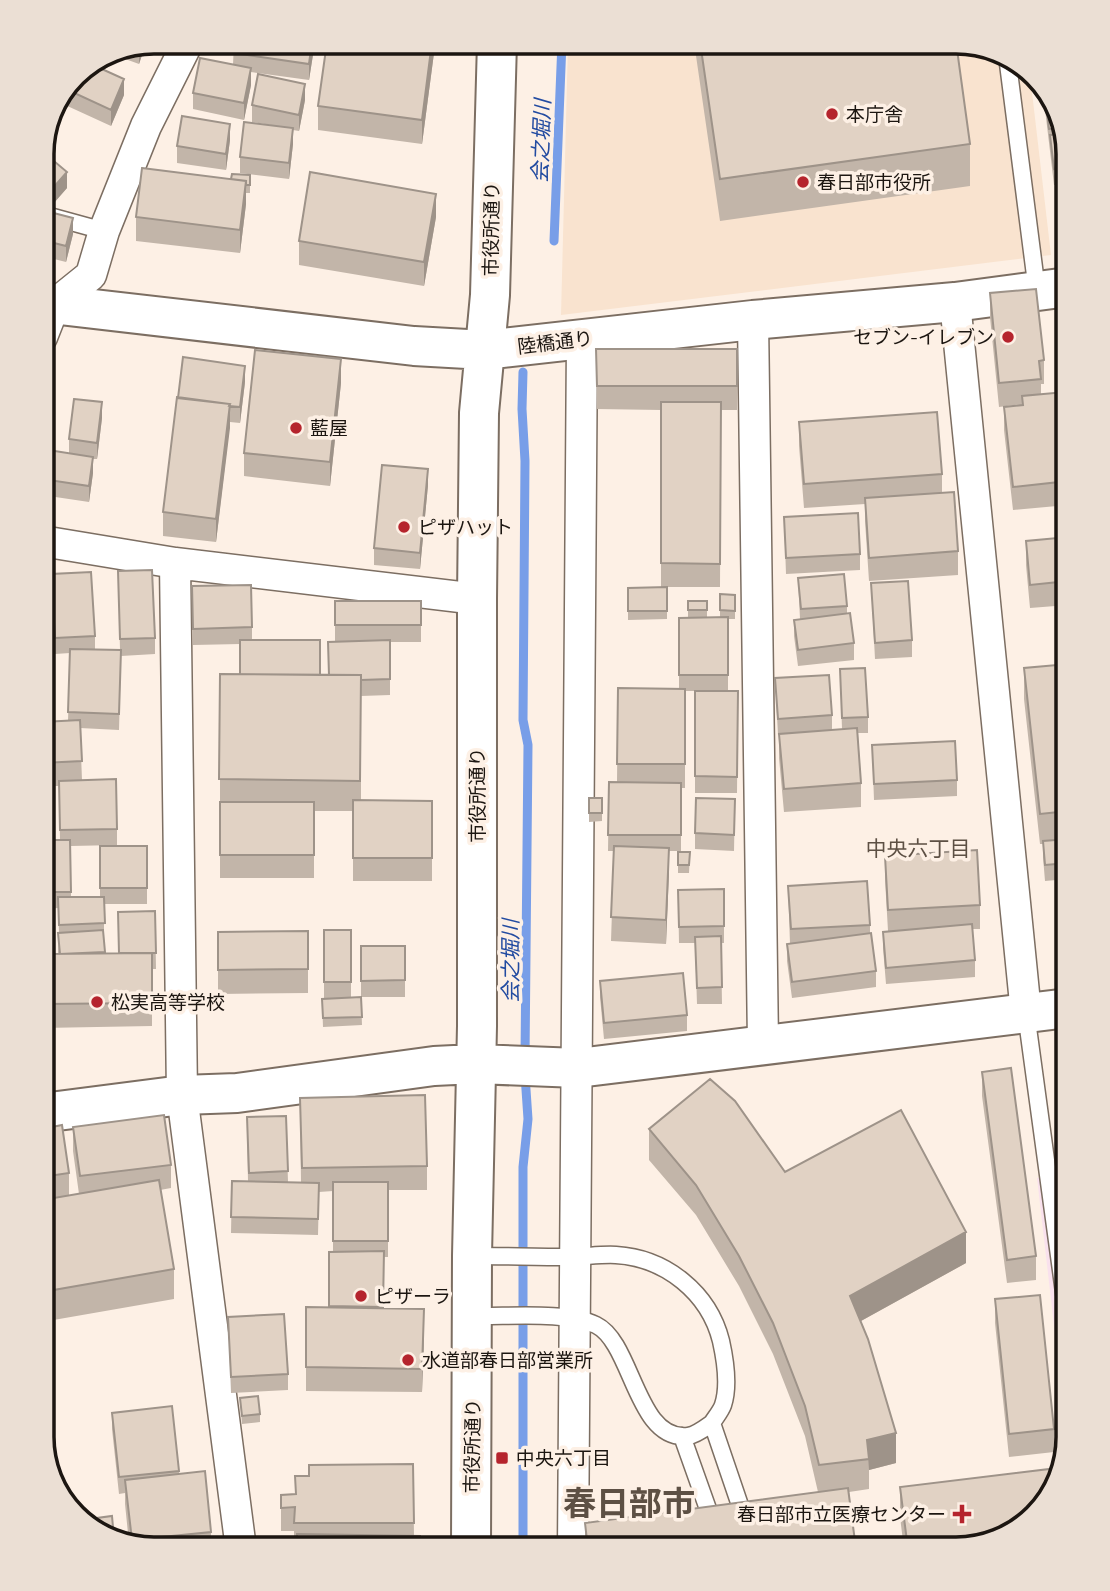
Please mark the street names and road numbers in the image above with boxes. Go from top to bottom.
street label: 市役所通り [479,181,503,277]
street label: 陸橋通り [516,326,594,358]
street label: 市役所通り [466,747,488,843]
street label: 市役所通り [460,1398,484,1494]

